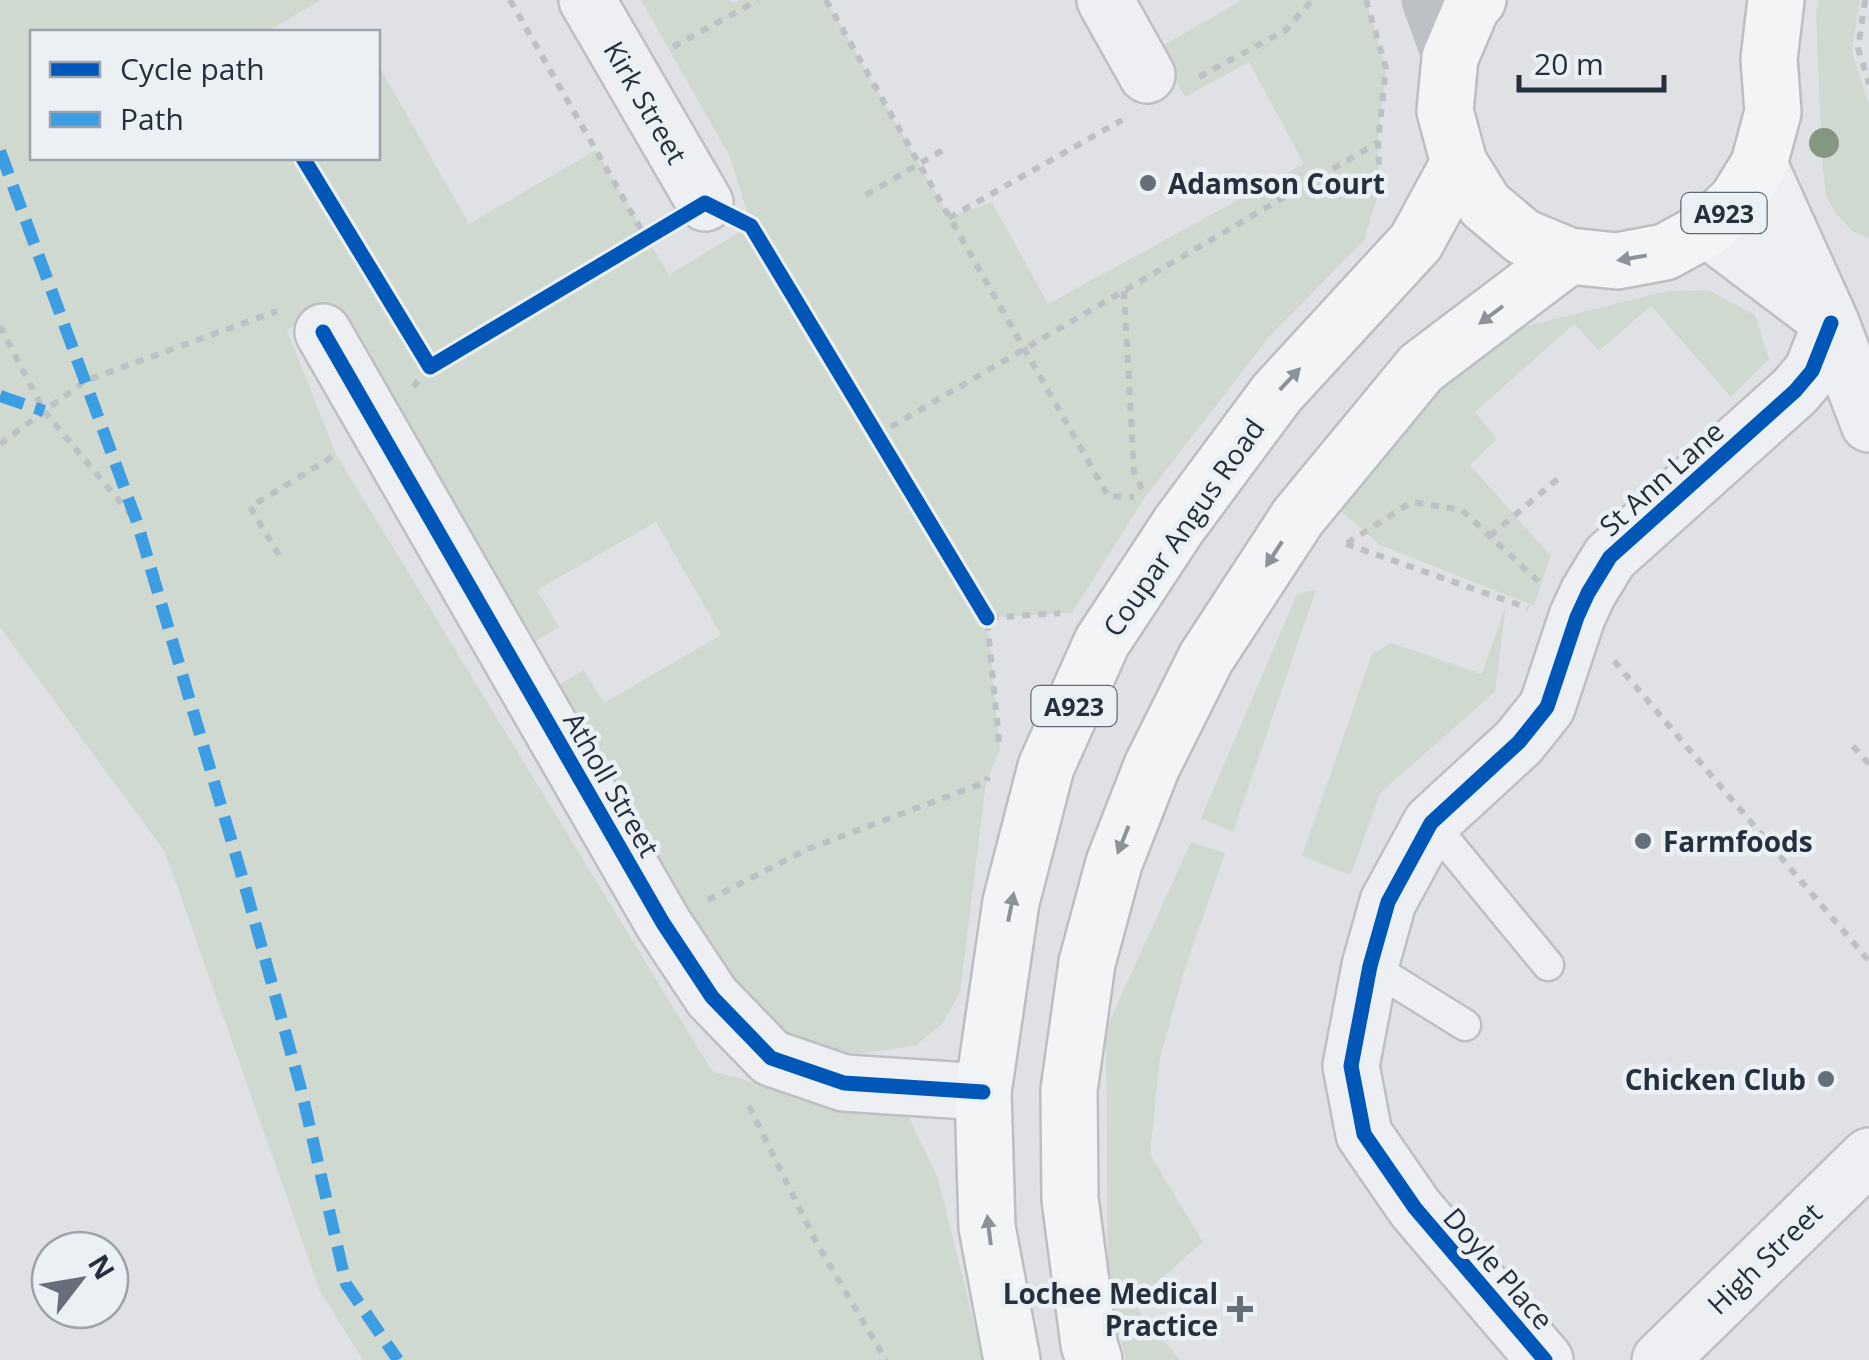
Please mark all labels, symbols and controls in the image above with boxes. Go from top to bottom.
legend [30,30,380,160]
scale bar [1519,30,1664,92]
street label: Kirk Street [596,34,696,170]
text: 20 m [1534,43,1604,84]
text: Cycle path [120,48,265,89]
text: Path [120,98,184,139]
place label: Adamson Court [1168,164,1385,202]
marker: Adamson Court [1137,172,1159,194]
road number: A923 [1682,193,1766,233]
one-way arrow [1616,251,1647,266]
one-way arrow [1478,304,1504,324]
one-way arrow [1278,367,1301,391]
street label: Coupar Angus Road [1094,411,1272,643]
street label: St Ann Lane [1591,412,1731,544]
one-way arrow [1266,540,1284,568]
road number: A923 [1032,686,1116,726]
street label: Atholl Street [555,705,669,863]
place label: Farmfoods [1663,822,1813,860]
one-way arrow [1115,826,1131,856]
marker: Farmfoods [1632,830,1654,852]
one-way arrow [1004,891,1019,922]
place label: Chicken Club [1625,1060,1806,1098]
marker: Chicken Club [1815,1068,1837,1090]
street label: High Street [1698,1194,1830,1322]
street label: Doyle Place [1436,1199,1562,1337]
one-way arrow [980,1213,996,1245]
north arrow [30,1230,130,1330]
text: N [80,1247,124,1286]
place label: Lochee Medical Practice [1003,1274,1218,1344]
marker: Lochee Medical Practice [1227,1296,1253,1322]

